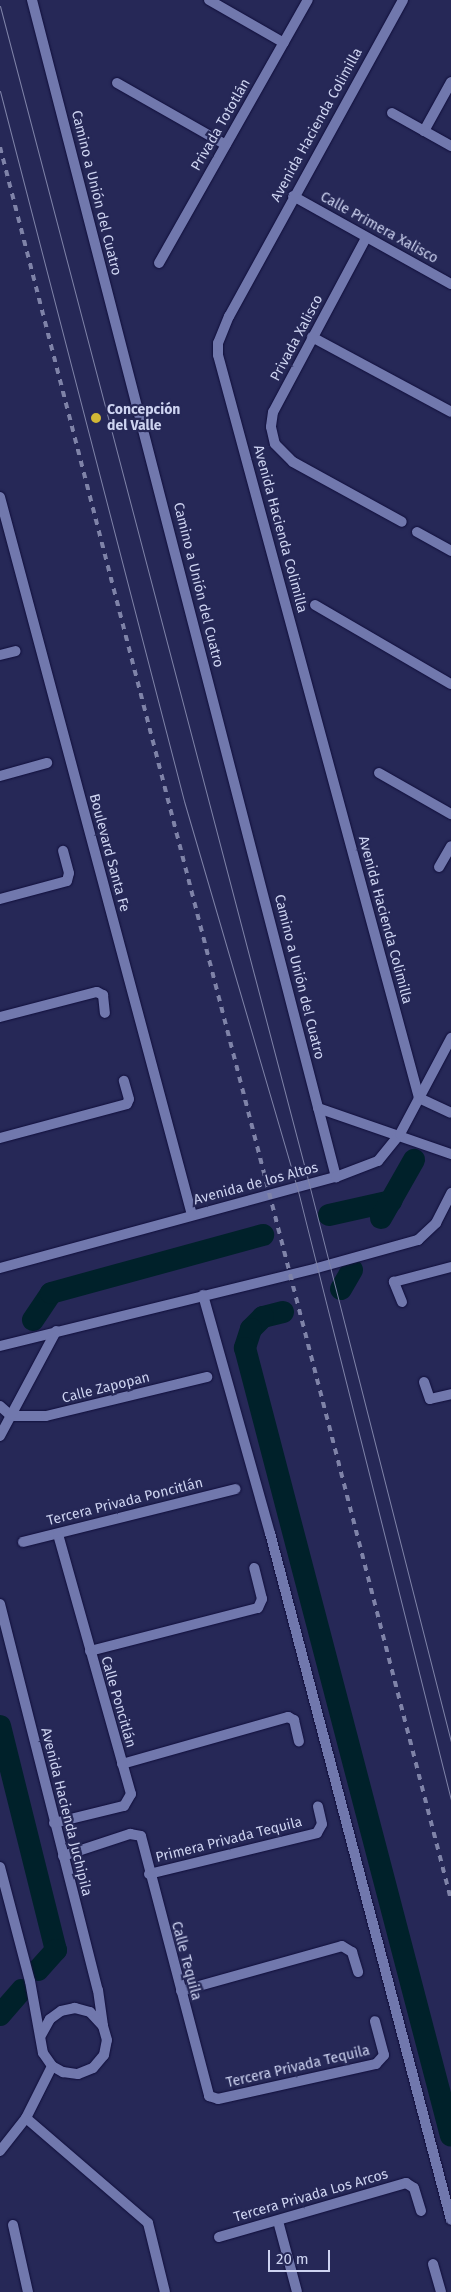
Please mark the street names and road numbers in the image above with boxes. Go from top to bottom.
street label: Avenida Hacienda Colimilla [268,45,366,205]
street label: Privada Tototlán [188,76,254,174]
street label: Camino a Unión del Cuatro [67,109,125,277]
street label: Calle Primera Xalisco [317,189,441,267]
street label: Privada Xalisco [267,292,327,384]
street label: Avenida Hacienda Colimilla [249,443,311,615]
street label: Camino a Unión del Cuatro [169,501,227,669]
street label: Boulevard Santa Fe [85,792,133,914]
street label: Avenida Hacienda Colimilla [354,834,416,1006]
street label: Camino a Unión del Cuatro [270,893,328,1061]
street label: Avenida de los Altos [192,1159,320,1209]
street label: Calle Zapopan [60,1369,152,1407]
street label: Tercera Privada Poncitlán [45,1474,205,1530]
street label: Calle Poncitlán [97,1654,139,1750]
street label: Avenida Hacienda Juchipila [37,1726,95,1898]
street label: Primera Privada Tequila [154,1814,304,1866]
street label: Calle Tequila [167,1920,205,2002]
street label: Tercera Privada Tequila [225,2042,371,2092]
street label: Tercera Privada Los Arcos [232,2166,390,2226]

